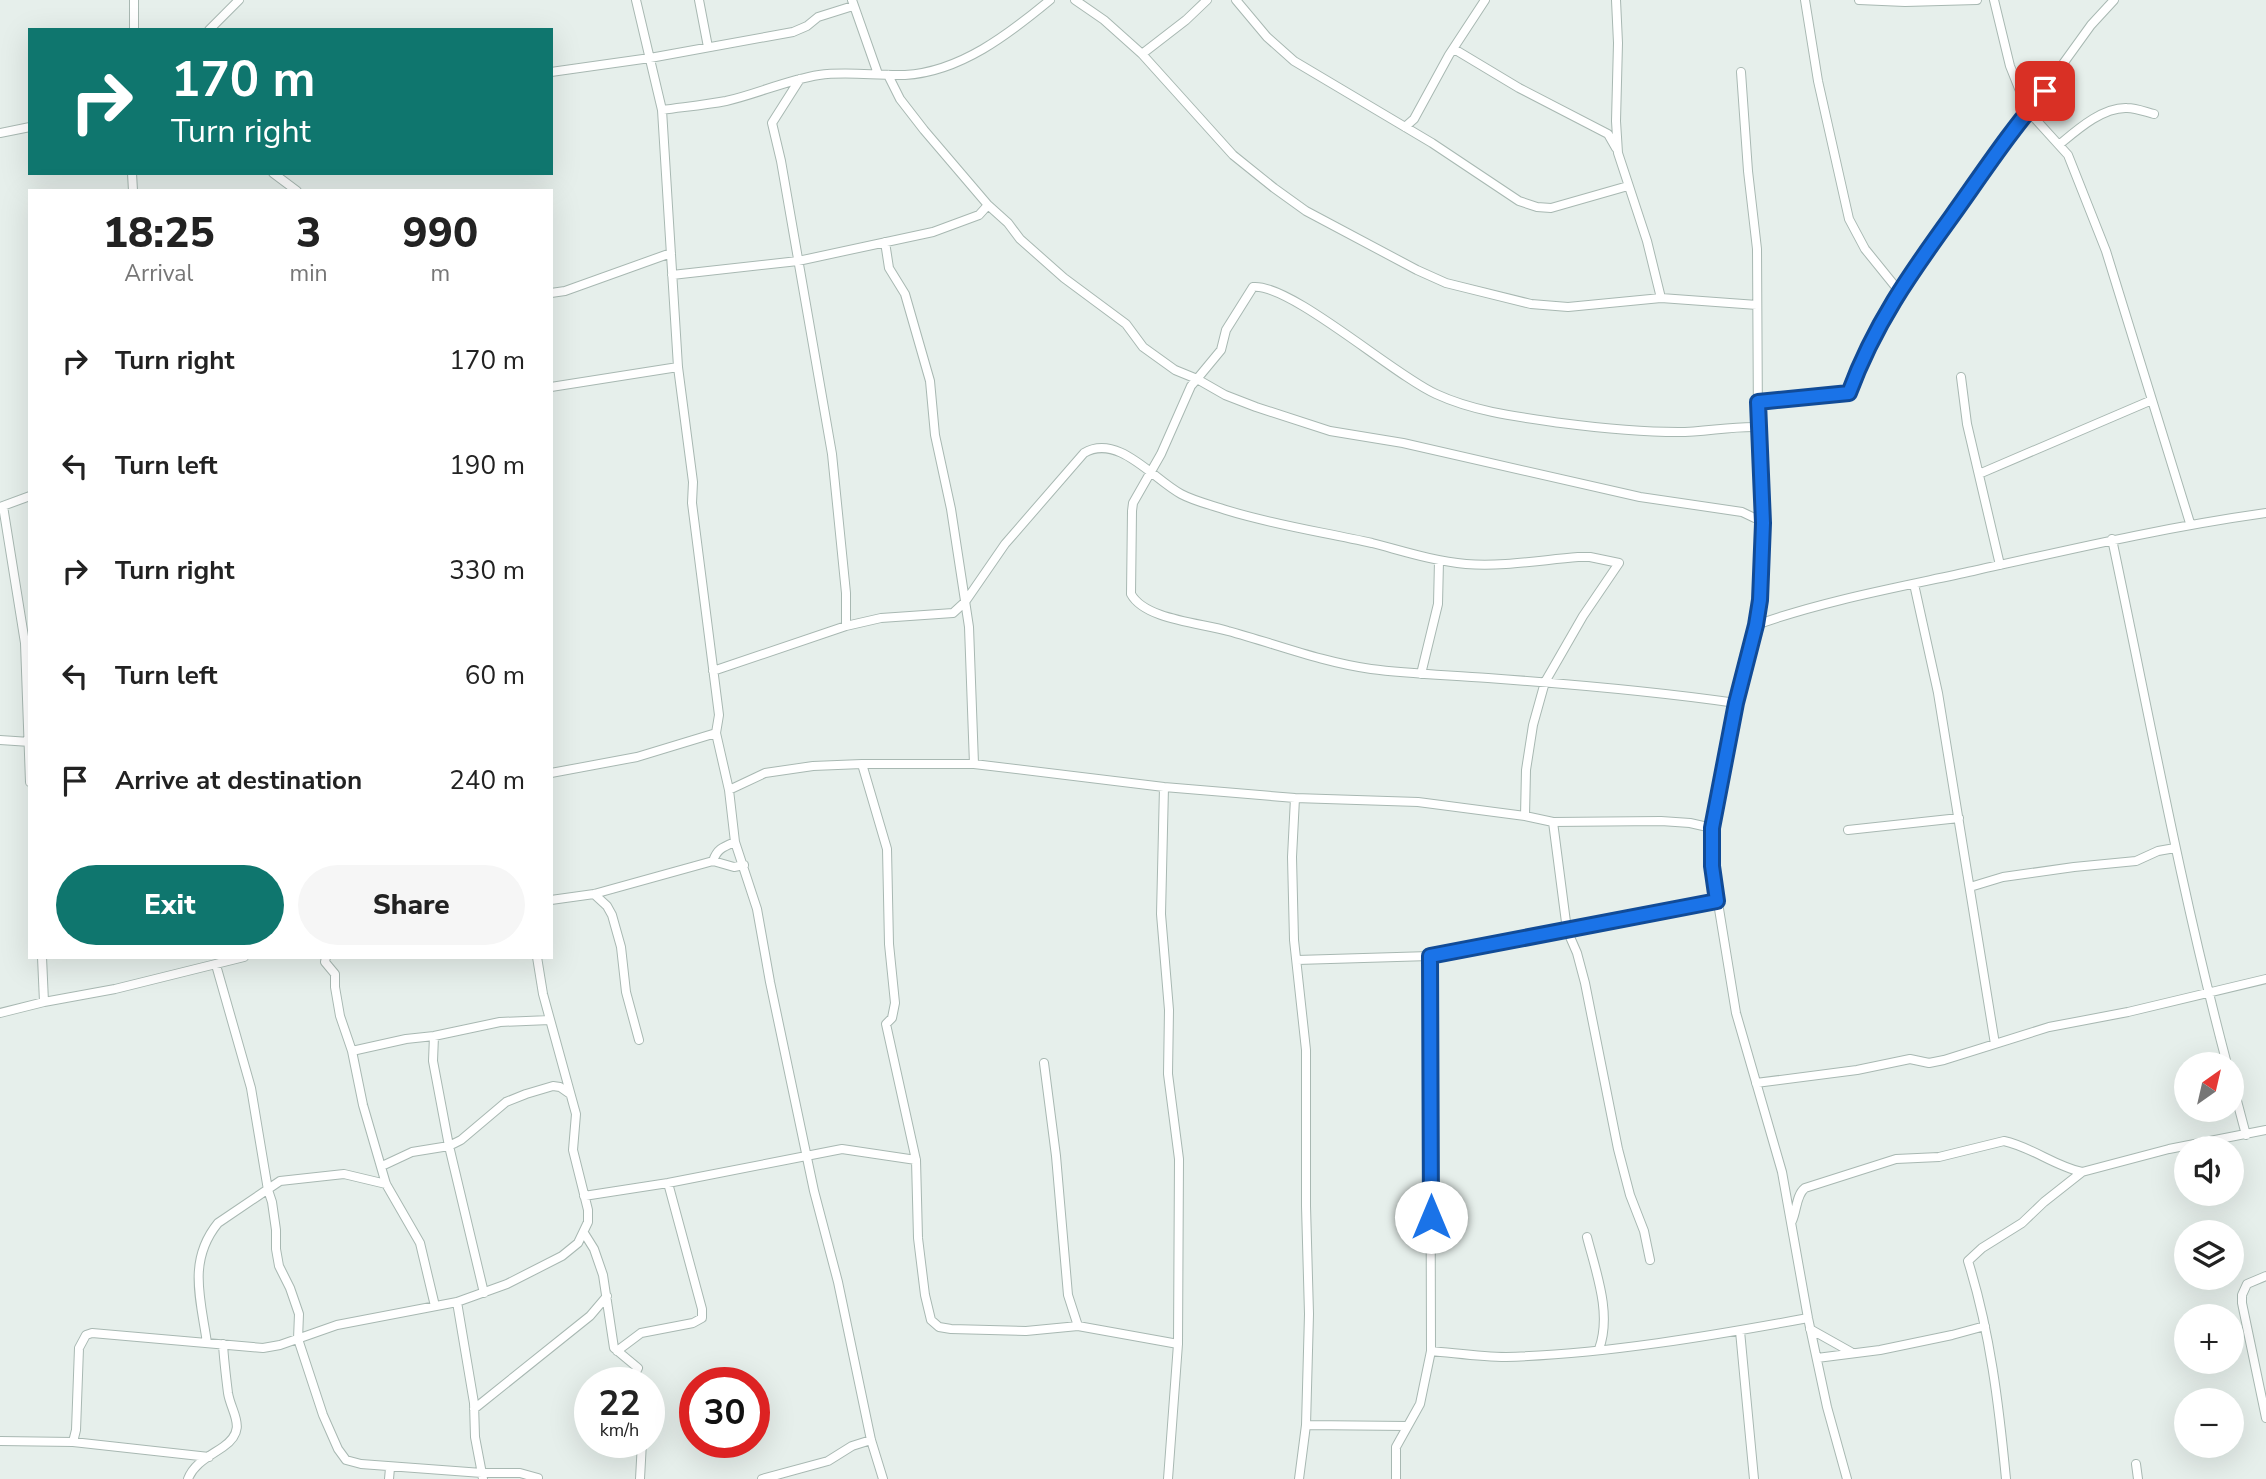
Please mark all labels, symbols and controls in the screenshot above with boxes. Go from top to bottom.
text: 170 m [171,46,315,113]
icon: right [56,56,147,147]
pin [2015,61,2075,121]
icon: arrive [2026,72,2064,110]
text: Turn right [171,110,311,153]
text: 18:25 [103,205,215,262]
text: 3 [296,205,321,262]
text: 990 [403,205,478,262]
text: Arrival [124,258,193,289]
text: min [290,258,328,289]
text: m [430,258,450,289]
icon: right [56,342,94,380]
text: Turn right [115,343,234,378]
text: 170 m [449,343,525,378]
icon: left [56,447,94,485]
text: Turn left [115,448,218,483]
text: 190 m [449,448,525,483]
icon: right [56,552,94,590]
text: Turn right [115,553,234,588]
text: 330 m [449,553,525,588]
icon: left [56,657,94,695]
text: Turn left [115,658,218,693]
text: 60 m [465,658,525,693]
icon: arrive [56,762,94,800]
text: Arrive at destination [115,763,362,798]
text: 240 m [449,763,525,798]
button: Exit [56,865,284,945]
button: Share [298,865,525,945]
north arrow [2174,1052,2244,1122]
map controls [2174,1052,2244,1458]
button: sound [2174,1136,2244,1206]
position arrow [1394,1180,1468,1254]
button: layers [2174,1220,2244,1290]
button: + [2174,1304,2244,1374]
speed limit sign: 30 [679,1367,770,1458]
text: 22 [598,1380,641,1427]
button: − [2174,1388,2244,1458]
text: km/h [600,1418,639,1442]

